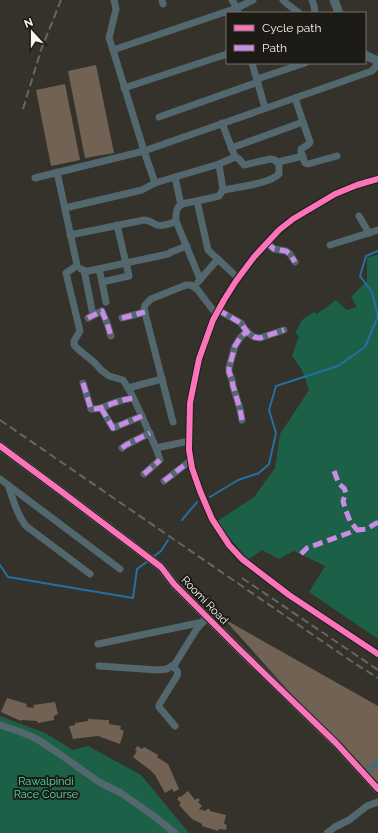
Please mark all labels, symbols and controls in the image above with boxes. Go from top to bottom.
north arrow [12,12,52,52]
legend [226,12,366,64]
text: N [22,16,35,31]
text: Cycle path [262,21,321,35]
text: Path [262,41,287,55]
street label: Roomi Road [179,574,231,627]
park label: Rawalpindi Race Course [14,775,79,801]

